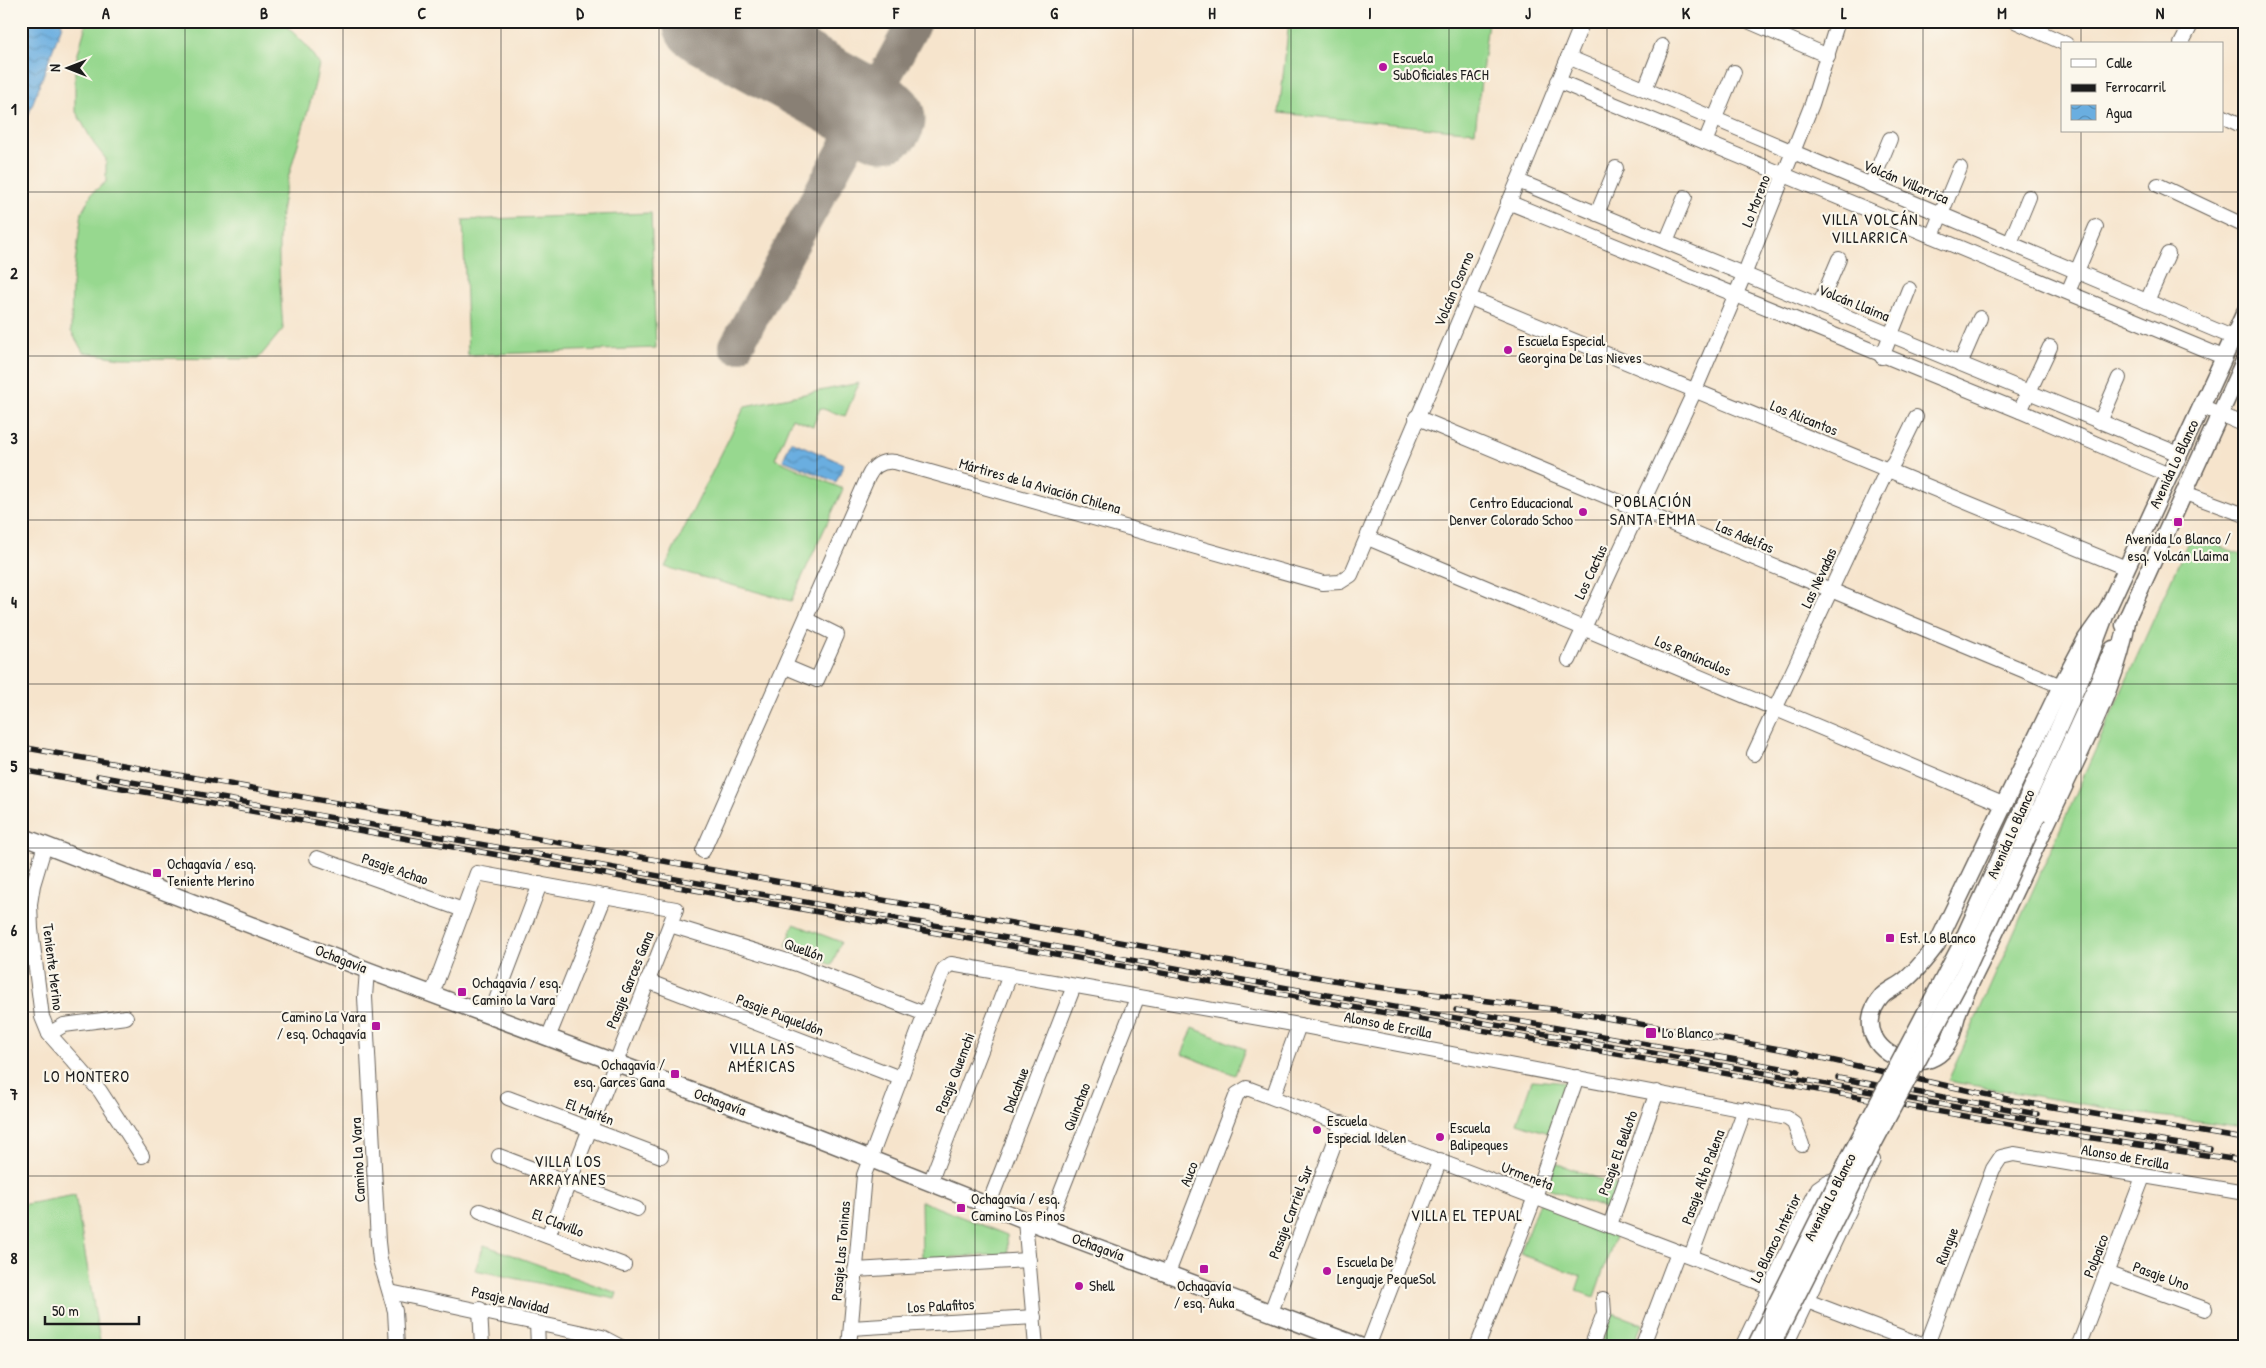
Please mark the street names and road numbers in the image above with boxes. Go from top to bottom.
street label: Volcán Villarrica [1860,154,1952,209]
street label: Lo Moreno [1736,172,1775,230]
street label: Volcán Osorno [1428,248,1479,329]
street label: Volcán Llaima [1815,279,1893,326]
street label: Los Alicantos [1767,395,1841,441]
street label: Avenida Lo Blanco [2144,416,2203,512]
street label: Mártires de la Aviación Chilena [957,452,1123,519]
street label: Las Adelfas [1713,515,1778,558]
street label: Los Cactus [1569,541,1612,602]
street label: Las Nevadas [1796,544,1842,611]
street label: Los Ranúnculos [1652,630,1735,681]
street label: Avenida Lo Blanco [1981,786,2040,882]
street label: Pasaje Achao [359,847,431,890]
street label: Teniente Merino [38,922,69,1012]
street label: Pasaje Garces Gana [600,928,659,1032]
street label: Quellón [781,933,827,966]
street label: Ochagavía [312,939,370,978]
street label: Pasaje Puqueldón [733,988,827,1041]
street label: Alonso de Ercilla [1343,1006,1434,1043]
street label: Pasaje Quemchi [929,1029,980,1116]
street label: Dalcahue [997,1064,1034,1116]
street label: Quinchao [1058,1080,1095,1134]
street label: Ochagavía [691,1082,749,1121]
street label: El Maitén [563,1093,618,1130]
street label: Pasaje El Belloto [1592,1107,1643,1198]
street label: Camino La Vara [345,1117,370,1203]
street label: Pasaje Alto Palena [1676,1126,1729,1227]
street label: Alonso de Ercilla [2080,1138,2171,1175]
street label: Avenida Lo Blanco [1798,1149,1861,1244]
street label: Urmeneta [1498,1156,1556,1195]
street label: Auco [1174,1158,1203,1189]
street label: Pasaje Carriel Sur [1263,1162,1318,1262]
street label: Lo Blanco Interior [1745,1189,1806,1286]
street label: Pasaje Las Toninas [826,1200,855,1302]
street label: El Clavillo [529,1203,587,1242]
street label: Rungue [1930,1224,1963,1267]
street label: Ochagavía [1069,1227,1127,1266]
street label: Polpaico [2078,1231,2113,1280]
street label: Pasaje Uno [2130,1256,2192,1295]
street label: Pasaje Navidad [470,1280,551,1319]
street label: Los Palafitos [907,1293,975,1318]

